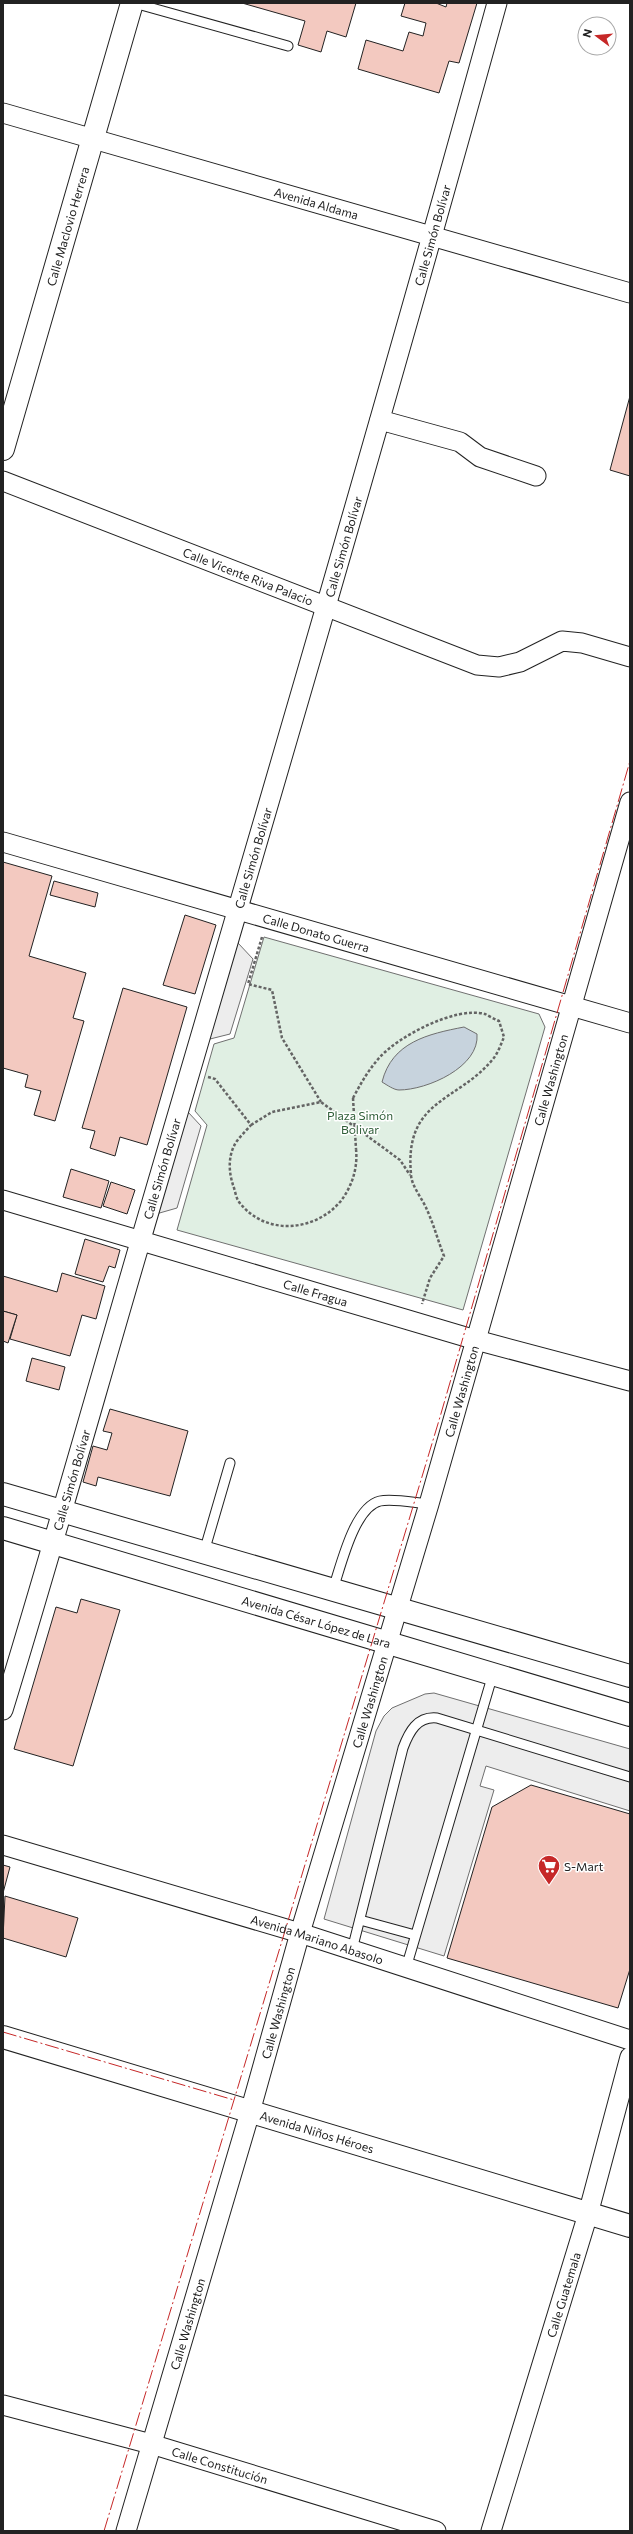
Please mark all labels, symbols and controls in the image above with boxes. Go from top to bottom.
north arrow [577,16,617,56]
text: N [580,27,594,39]
street label: Calle Maclovio Herrera [44,165,91,287]
street label: Calle Simón Bolívar [411,183,453,287]
street label: Avenida Aldama [273,184,360,222]
street label: Calle Simón Bolívar [322,494,364,599]
street label: Calle Vicente Riva Palacio [181,545,315,608]
street label: Calle Simón Bolívar [231,806,274,910]
street label: Calle Donato Guerra [261,910,371,954]
street label: Calle Washington [531,1032,570,1127]
park label: Plaza Simón Bolivar [327,1108,393,1136]
street label: Calle Simón Bolívar [140,1116,183,1221]
street label: Calle Fragua [282,1276,349,1309]
street label: Calle Washington [441,1344,481,1439]
street label: Calle Simón Bolívar [50,1428,93,1532]
street label: Avenida César López de Lara [240,1593,392,1650]
street label: Calle Washington [349,1655,390,1750]
supermarket icon: S-Mart [536,1853,562,1886]
place label: S-Mart [564,1859,604,1873]
street label: Avenida Mariano Abasolo [249,1912,385,1967]
street label: Calle Washington [258,1965,297,2060]
street label: Avenida Niños Héroes [258,2108,376,2155]
street label: Calle Guatemala [544,2251,583,2339]
street label: Calle Washington [167,2276,207,2371]
street label: Calle Constitución [170,2444,270,2486]

